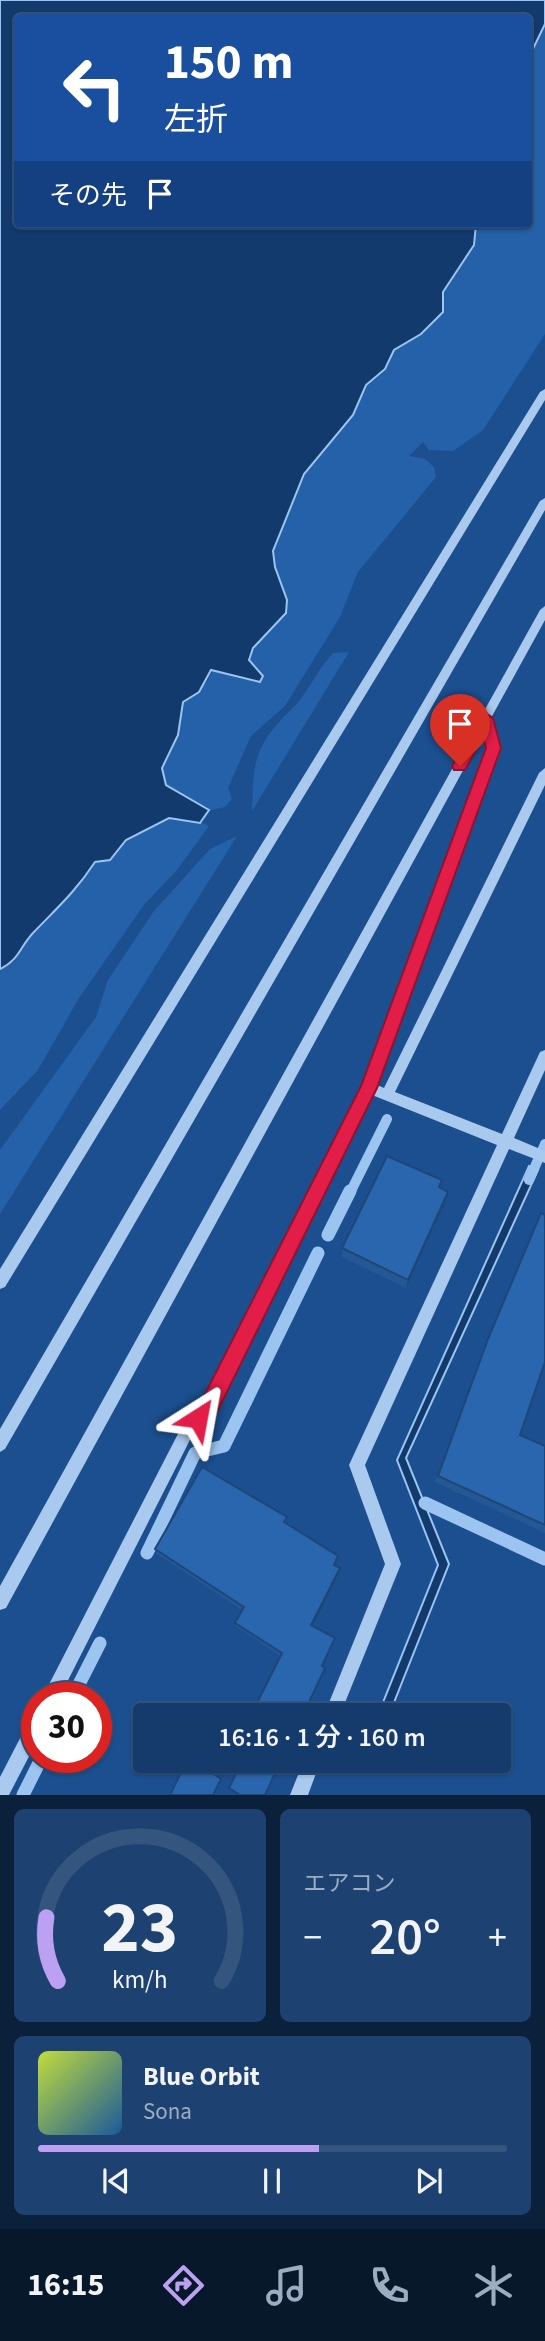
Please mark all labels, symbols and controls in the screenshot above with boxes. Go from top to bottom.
text: 150 m [164,28,293,98]
icon: left [49,42,140,133]
text: 左折 [164,97,228,143]
icon: arrive [141,175,179,213]
text: その先 [49,177,127,214]
pin [430,694,490,766]
icon: arrive [441,705,479,743]
position arrow [161,1381,235,1455]
speed limit sign: 30 [21,1682,112,1773]
text: 16:16 · 1 分 · 160 m [218,1719,426,1756]
text: エアコン [304,1867,396,1900]
text: 23 [101,1877,178,1981]
text: 20° [370,1901,441,1975]
text: − [304,1911,322,1965]
text: + [488,1911,507,1965]
text: km/h [112,1962,168,1998]
text: Blue Orbit [143,2058,260,2095]
text: Sona [143,2095,192,2128]
icon: previous [97,2162,135,2200]
icon: pause [253,2162,291,2200]
icon: next [410,2162,448,2200]
icon: directions [159,2261,208,2310]
icon: music [262,2261,311,2310]
icon: phone [365,2261,414,2310]
icon: climate [469,2261,518,2310]
text: 16:15 [27,2262,104,2308]

